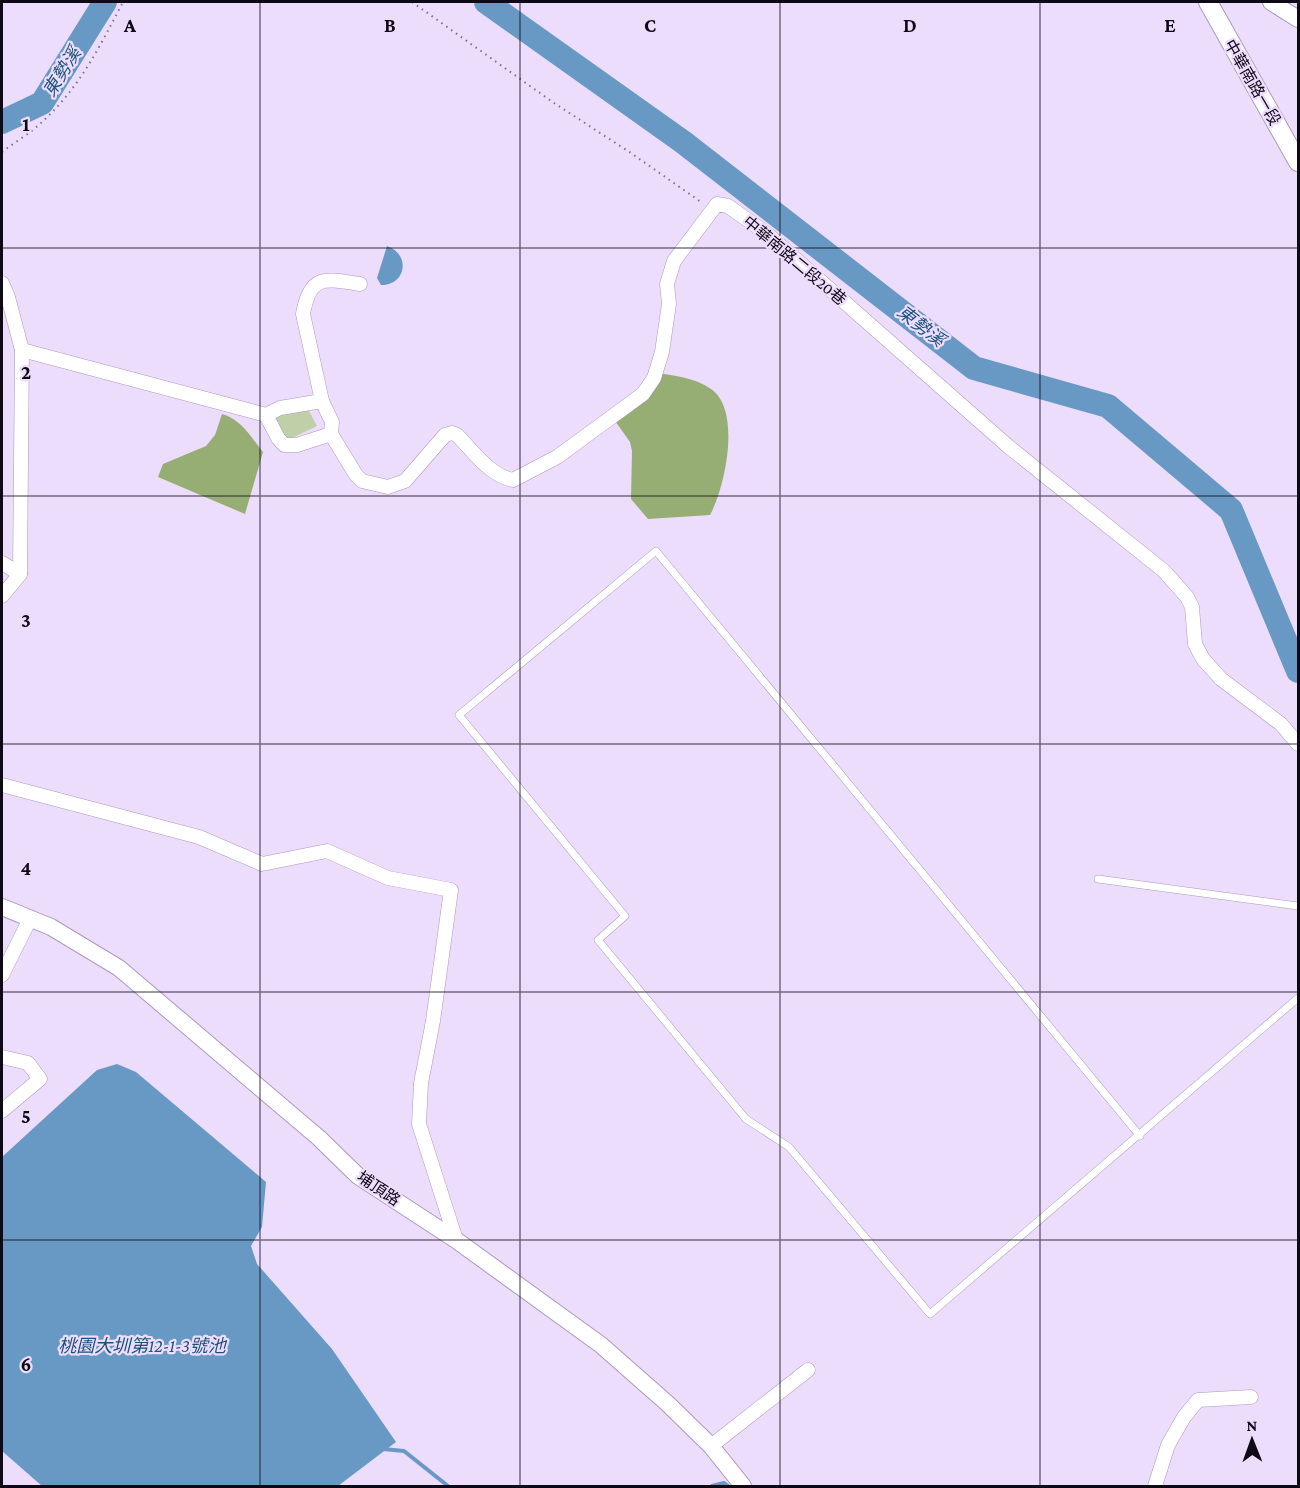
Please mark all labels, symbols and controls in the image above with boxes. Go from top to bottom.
text: A [123,14,137,36]
text: B [384,14,396,36]
text: C [644,14,656,36]
text: D [903,14,917,36]
text: E [1164,14,1176,36]
street label: 中華南路一段 [1221,36,1284,128]
water label: 東勢溪 [39,41,86,100]
text: 1 [22,113,30,135]
street label: 中華南路二段20巷 [740,213,849,308]
water label: 東勢溪 [894,301,951,352]
text: 2 [21,361,31,383]
text: 3 [21,609,31,631]
text: 4 [21,857,32,879]
text: 5 [21,1105,31,1127]
street label: 埔頂路 [354,1168,403,1209]
water label: 桃園大圳第12-1-3號池 [58,1336,228,1356]
text: 6 [21,1353,31,1375]
north arrow [1222,1410,1282,1470]
text: N [1246,1417,1257,1434]

